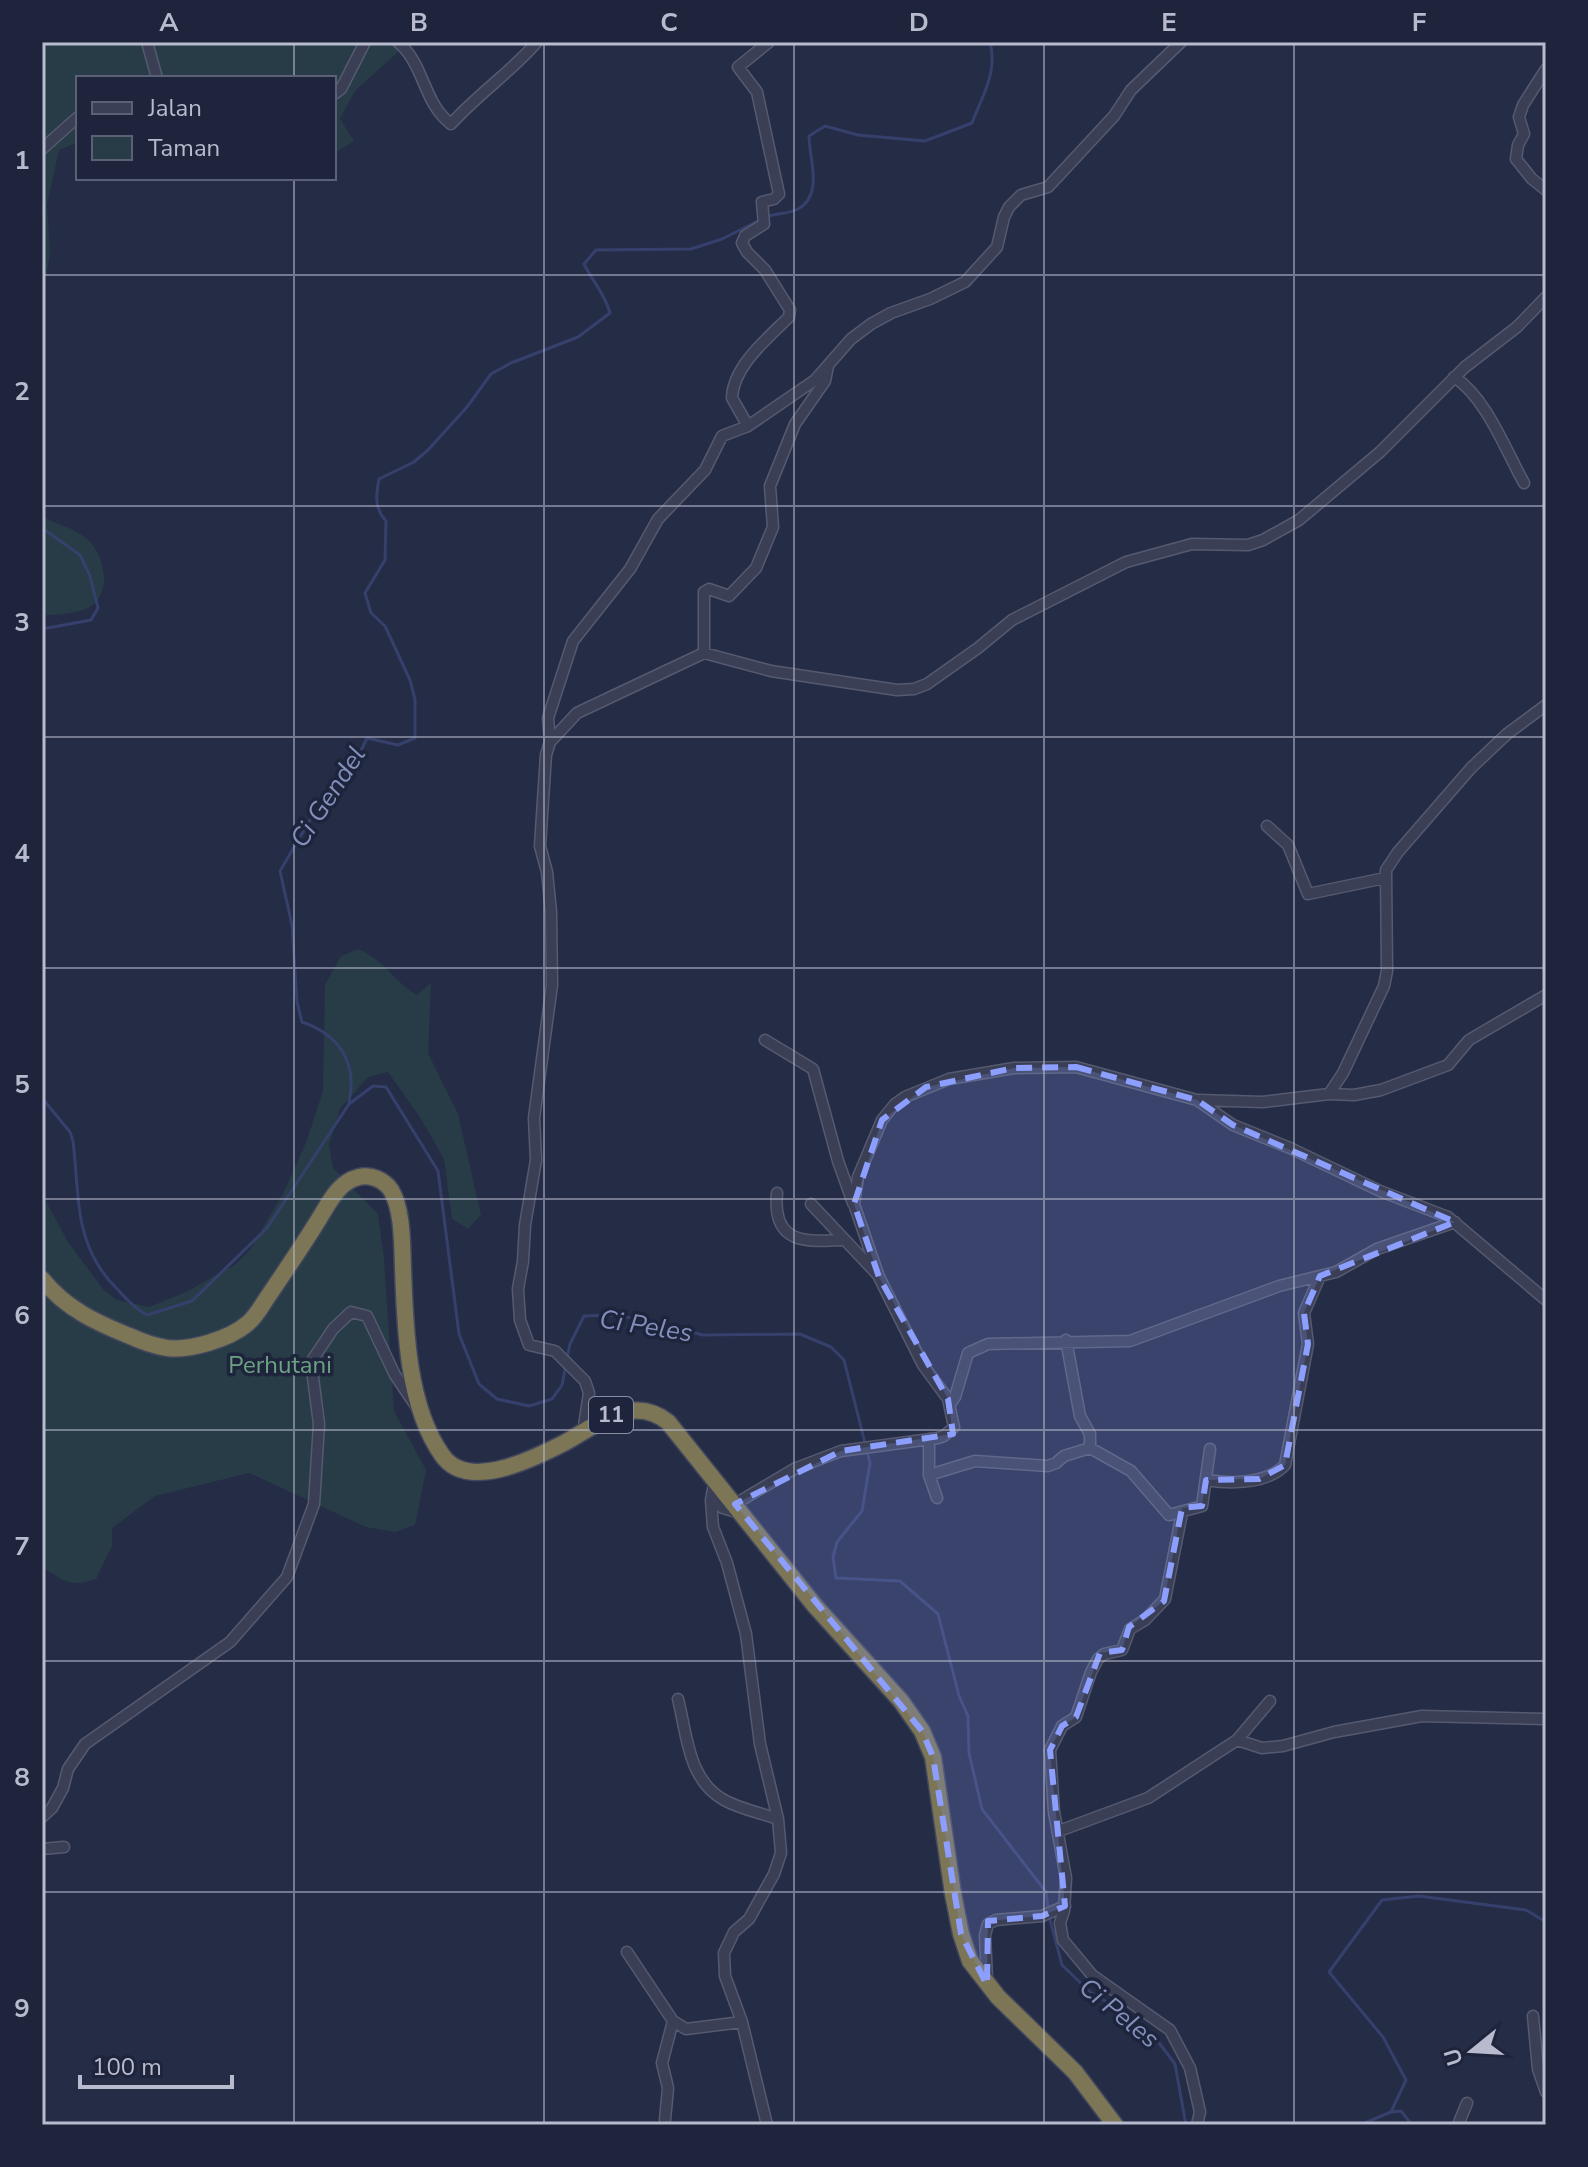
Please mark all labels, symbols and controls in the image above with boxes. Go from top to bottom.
text: A [159,5,179,40]
text: B [410,5,428,40]
text: C [660,5,678,40]
text: D [909,5,929,40]
text: E [1161,5,1177,40]
text: F [1412,5,1426,40]
legend [76,76,336,180]
text: Jalan [147,92,202,124]
text: Taman [148,132,220,164]
text: 1 [14,143,30,178]
text: 2 [14,374,30,409]
text: 3 [14,605,30,640]
water label: Ci Gendel [282,740,374,854]
text: 4 [14,836,30,871]
text: 5 [14,1067,30,1102]
text: 6 [14,1298,30,1333]
water label: Ci Peles [597,1301,695,1351]
park label: Perhutani [228,1349,332,1381]
road number: 11 [589,1397,633,1433]
text: 7 [14,1529,30,1564]
text: 8 [14,1760,30,1795]
water label: Ci Peles [1072,1970,1166,2056]
text: 9 [14,1991,30,2026]
north arrow [1432,2011,1512,2091]
scale bar [80,2039,232,2089]
text: U [1437,2045,1471,2069]
text: 100 m [92,2051,162,2083]

